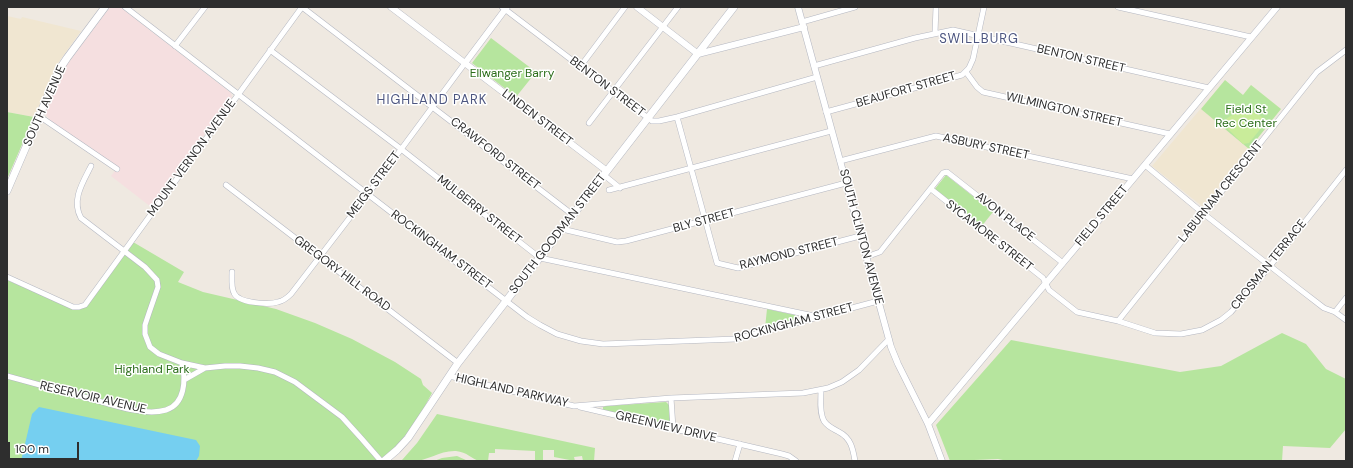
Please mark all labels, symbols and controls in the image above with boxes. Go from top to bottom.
district label: SWILLBURG [939,32,1019,48]
street label: BENTON STREET [1035,42,1127,76]
street label: BENTON STREET [567,54,647,120]
street label: SOUTH AVENUE [21,63,69,149]
park label: Ellwanger Barry [470,67,554,81]
street label: BEAUFORT STREET [854,69,958,111]
street label: LINDEN STREET [499,87,575,149]
street label: WILMINGTON STREET [1004,90,1124,130]
district label: HIGHLAND PARK [377,93,487,109]
street label: MOUNT VERNON AVENUE [145,97,239,219]
park label: Field St Rec Center [1215,103,1277,131]
street label: CRAWFORD STREET [447,115,543,193]
street label: ASBURY STREET [942,131,1030,163]
street label: LABURNAM CRESCENT [1176,139,1266,245]
street label: MEIGS STREET [344,149,404,221]
street label: SOUTH CLINTON AVENUE [836,168,886,306]
street label: SOUTH GOODMAN STREET [507,171,609,297]
street label: MULBERRY STREET [434,173,524,247]
street label: FIELD STREET [1072,183,1132,249]
street label: AVON PLACE [972,189,1038,245]
street label: SYCAMORE STREET [943,197,1035,275]
street label: BLY STREET [672,206,736,236]
street label: ROCKINGHAM STREET [388,207,494,293]
street label: CROSMAN TERRACE [1228,217,1310,313]
street label: GREGORY HILL ROAD [291,233,393,315]
street label: RAYMOND STREET [738,235,840,273]
street label: ROCKINGHAM STREET [733,300,855,346]
park label: Highland Park [114,363,190,377]
street label: HIGHLAND PARKWAY [454,371,570,411]
street label: RESERVOIR AVENUE [38,379,148,417]
street label: GREENVIEW DRIVE [614,408,718,446]
scale bar [10,434,81,460]
text: 100 m [15,441,49,457]

